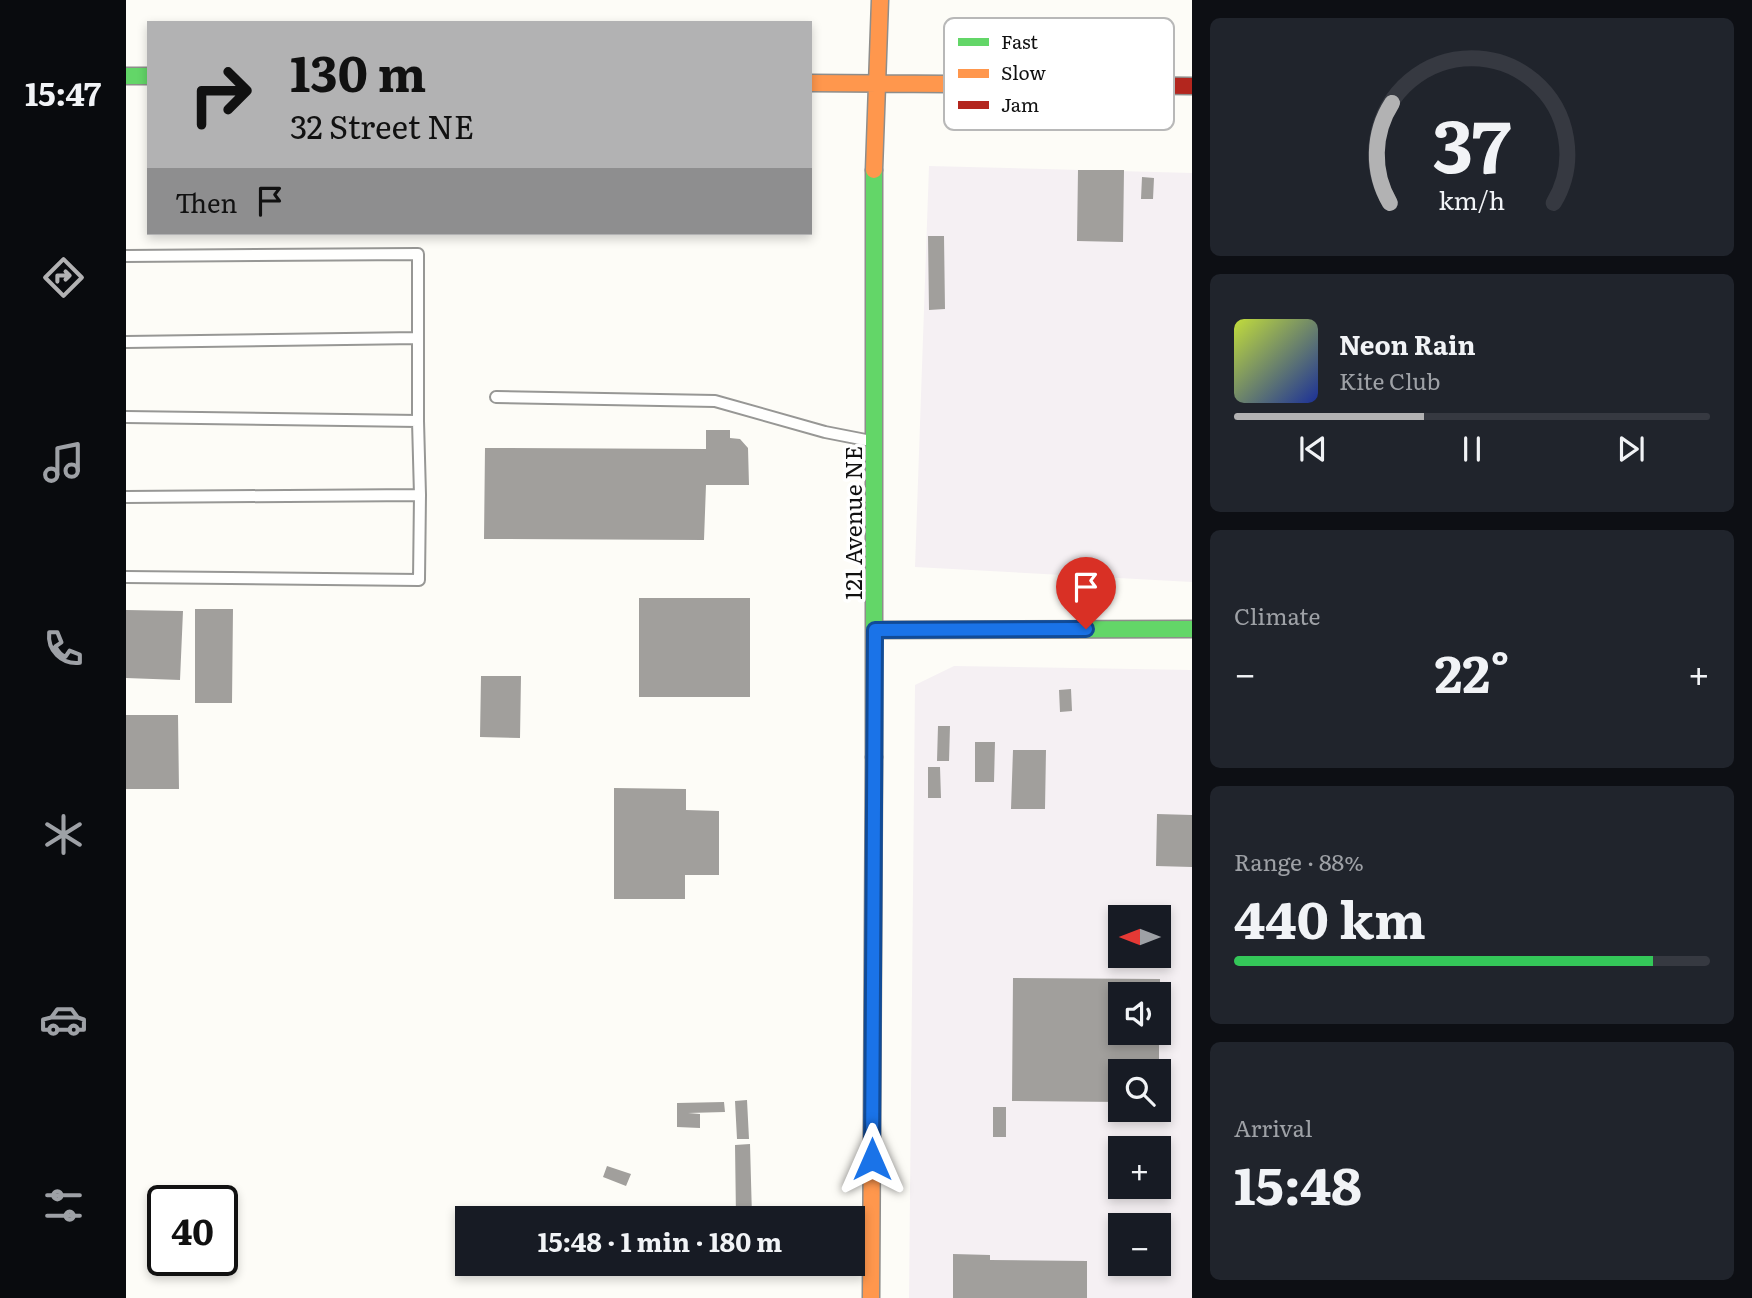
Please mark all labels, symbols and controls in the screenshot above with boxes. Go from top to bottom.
legend [944,18,1174,130]
text: Fast [1001,27,1038,55]
text: 130 m [290,34,426,107]
icon: right [175,49,266,140]
text: Slow [1001,58,1046,86]
text: 15:47 [25,68,101,116]
text: 37 [1433,87,1512,195]
text: Jam [1001,90,1039,118]
text: 32 Street NE [290,101,474,149]
text: km/h [1439,181,1505,218]
text: Then [175,182,237,221]
icon: arrive [251,182,289,220]
icon: directions [39,253,88,302]
text: Neon Rain [1339,324,1476,363]
text: Kite Club [1339,363,1440,397]
icon: previous [1294,430,1332,468]
icon: pause [1453,430,1491,468]
icon: next [1612,430,1650,468]
icon: music [39,438,88,487]
street label: 121 Avenue NE [835,446,869,600]
pin [1056,557,1116,629]
icon: arrive [1067,568,1105,606]
text: Climate [1234,598,1320,632]
icon: phone [39,624,88,673]
text: 22° [1434,632,1510,709]
text: − [1234,643,1256,700]
text: + [1688,643,1710,700]
icon: climate [39,810,88,859]
text: Range · 88% [1234,844,1364,878]
text: 440 km [1234,878,1426,955]
north arrow [1108,905,1171,968]
map controls [1108,905,1171,1276]
button: sound [1108,982,1171,1045]
icon: car [39,995,88,1044]
button: search [1108,1059,1171,1122]
text: Arrival [1234,1110,1313,1144]
position arrow [835,1122,909,1196]
button: + [1108,1136,1171,1199]
text: 15:48 [1234,1144,1362,1221]
icon: filters [39,1181,88,1230]
speed limit sign: 40 [147,1185,238,1276]
button: − [1108,1213,1171,1276]
text: 15:48 · 1 min · 180 m [538,1221,782,1260]

